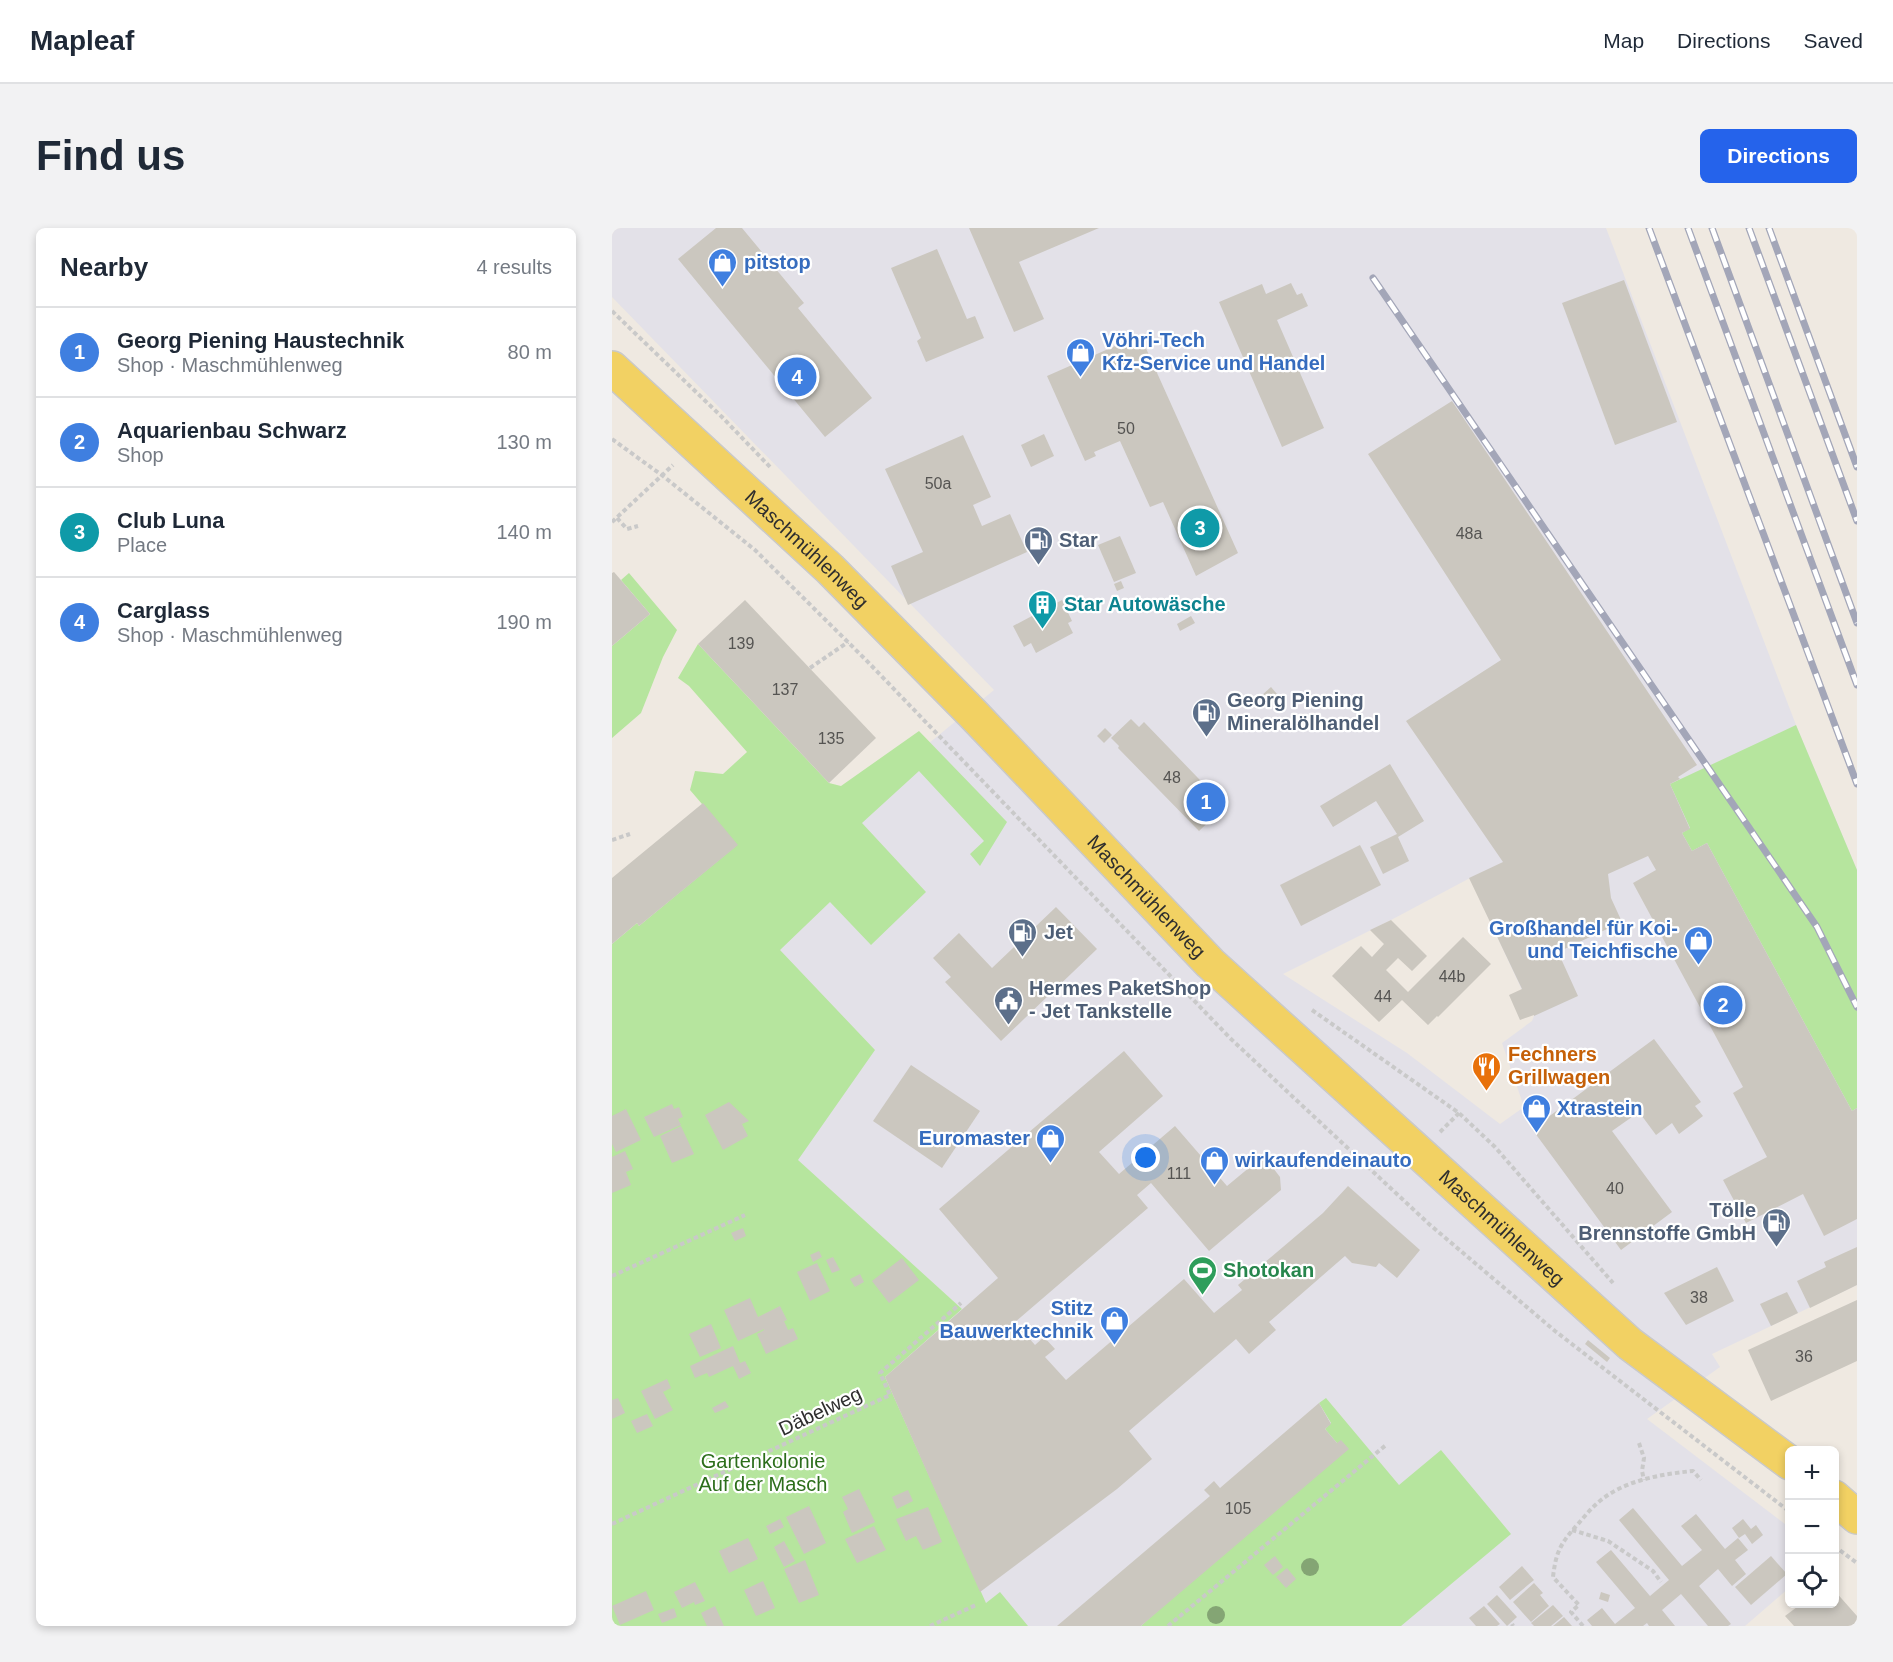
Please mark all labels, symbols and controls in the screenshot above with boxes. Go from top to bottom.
text: Mapleaf [30,25,134,56]
text: Map [1603,29,1644,52]
text: Directions [1677,29,1770,52]
text: Saved [1803,29,1863,52]
button: Directions [1700,129,1857,183]
text: Find us [36,132,185,179]
shop icon: pitstop [707,246,739,288]
place label: pitstop [744,251,811,273]
text: Nearby [60,252,148,282]
text: 4 results [476,256,552,278]
text: Georg Piening Haustechnik [117,328,404,353]
place label: Vöhri-Tech Kfz-Service und Handel [1102,329,1325,374]
shop icon: Vöhri-Tech Kfz-Service und Handel [1065,336,1097,378]
text: 1 [74,341,85,363]
text: 80 m [508,341,552,363]
text: Shop · Maschmühlenweg [117,354,343,376]
pin: 4 [778,354,816,400]
text: Aquarienbau Schwarz [117,418,347,443]
house number: 50 [1117,420,1135,437]
text: 2 [74,431,85,453]
text: 130 m [496,431,552,453]
text: Shop [117,444,164,466]
house number: 50a [925,475,951,492]
street label: Maschmühlenweg [741,486,873,612]
pin: 3 [1180,506,1220,550]
text: Club Luna [117,508,225,533]
text: 3 [74,521,85,543]
text: 140 m [496,521,552,543]
fuel station icon: Star [1022,524,1054,566]
house number: 48a [1456,525,1482,542]
place label: Star [1059,529,1098,551]
text: Place [117,534,167,556]
building icon: Star Autowäsche [1027,588,1059,630]
place label: Star Autowäsche [1064,593,1226,615]
text: Carglass [117,598,210,623]
text: 4 [74,611,85,633]
text: 190 m [496,611,552,633]
text: Shop · Maschmühlenweg [117,624,343,646]
house number: 139 [728,635,754,652]
house number: 137 [772,681,798,698]
place label: Georg Piening Mineralölhandel [1227,689,1379,734]
fuel station icon: Georg Piening Mineralölhandel [1190,696,1222,738]
house number: 135 [818,730,844,747]
house number: 48 [1163,769,1181,786]
pin: 1 [1186,780,1226,824]
street label: Maschmühlenweg [1083,830,1210,962]
fuel station icon: Jet [1007,916,1039,958]
place label: Großhandel für Koi- und Teichfische [1489,917,1678,962]
place label: Jet [1044,921,1073,943]
shop icon: Großhandel für Koi- und Teichfische [1683,924,1715,966]
house number: 44b [1439,968,1465,985]
place label: Hermes PaketShop - Jet Tankstelle [1029,977,1211,1022]
pin: 2 [1704,982,1742,1028]
public building icon: Hermes PaketShop - Jet Tankstelle [992,984,1024,1026]
house number: 44 [1374,988,1392,1005]
place label: Fechners Grillwagen [1508,1043,1610,1088]
restaurant icon: Fechners Grillwagen [1471,1050,1503,1092]
shop icon: Xtrastein [1520,1092,1552,1134]
place label: Xtrastein [1557,1097,1643,1119]
shop icon: Euromaster [1035,1122,1067,1164]
place label: Euromaster [919,1127,1030,1149]
your location [1131,1143,1160,1172]
shop icon: wirkaufendeinauto [1198,1144,1230,1186]
place label: wirkaufendeinauto [1234,1149,1412,1171]
house number: 111 [1167,1165,1191,1182]
street label: Maschmühlenweg [1435,1165,1569,1290]
house number: 40 [1606,1180,1624,1197]
place label: Tölle Brennstoffe GmbH [1578,1199,1756,1244]
fuel station icon: Tölle Brennstoffe GmbH [1761,1206,1793,1248]
sports icon: Shotokan [1186,1254,1218,1296]
place label: Shotokan [1223,1259,1314,1281]
house number: 38 [1690,1289,1708,1306]
place label: Stitz Bauwerktechnik [940,1297,1094,1342]
shop icon: Stitz Bauwerktechnik [1098,1304,1130,1346]
house number: 36 [1795,1348,1813,1365]
street label: Däbelweg [775,1382,865,1440]
map controls [1785,1446,1839,1608]
button: + [1785,1446,1839,1500]
park label: Gartenkolonie Auf der Masch [699,1450,827,1495]
house number: 105 [1225,1500,1251,1517]
button: − [1785,1500,1839,1554]
button: locate [1785,1554,1839,1608]

